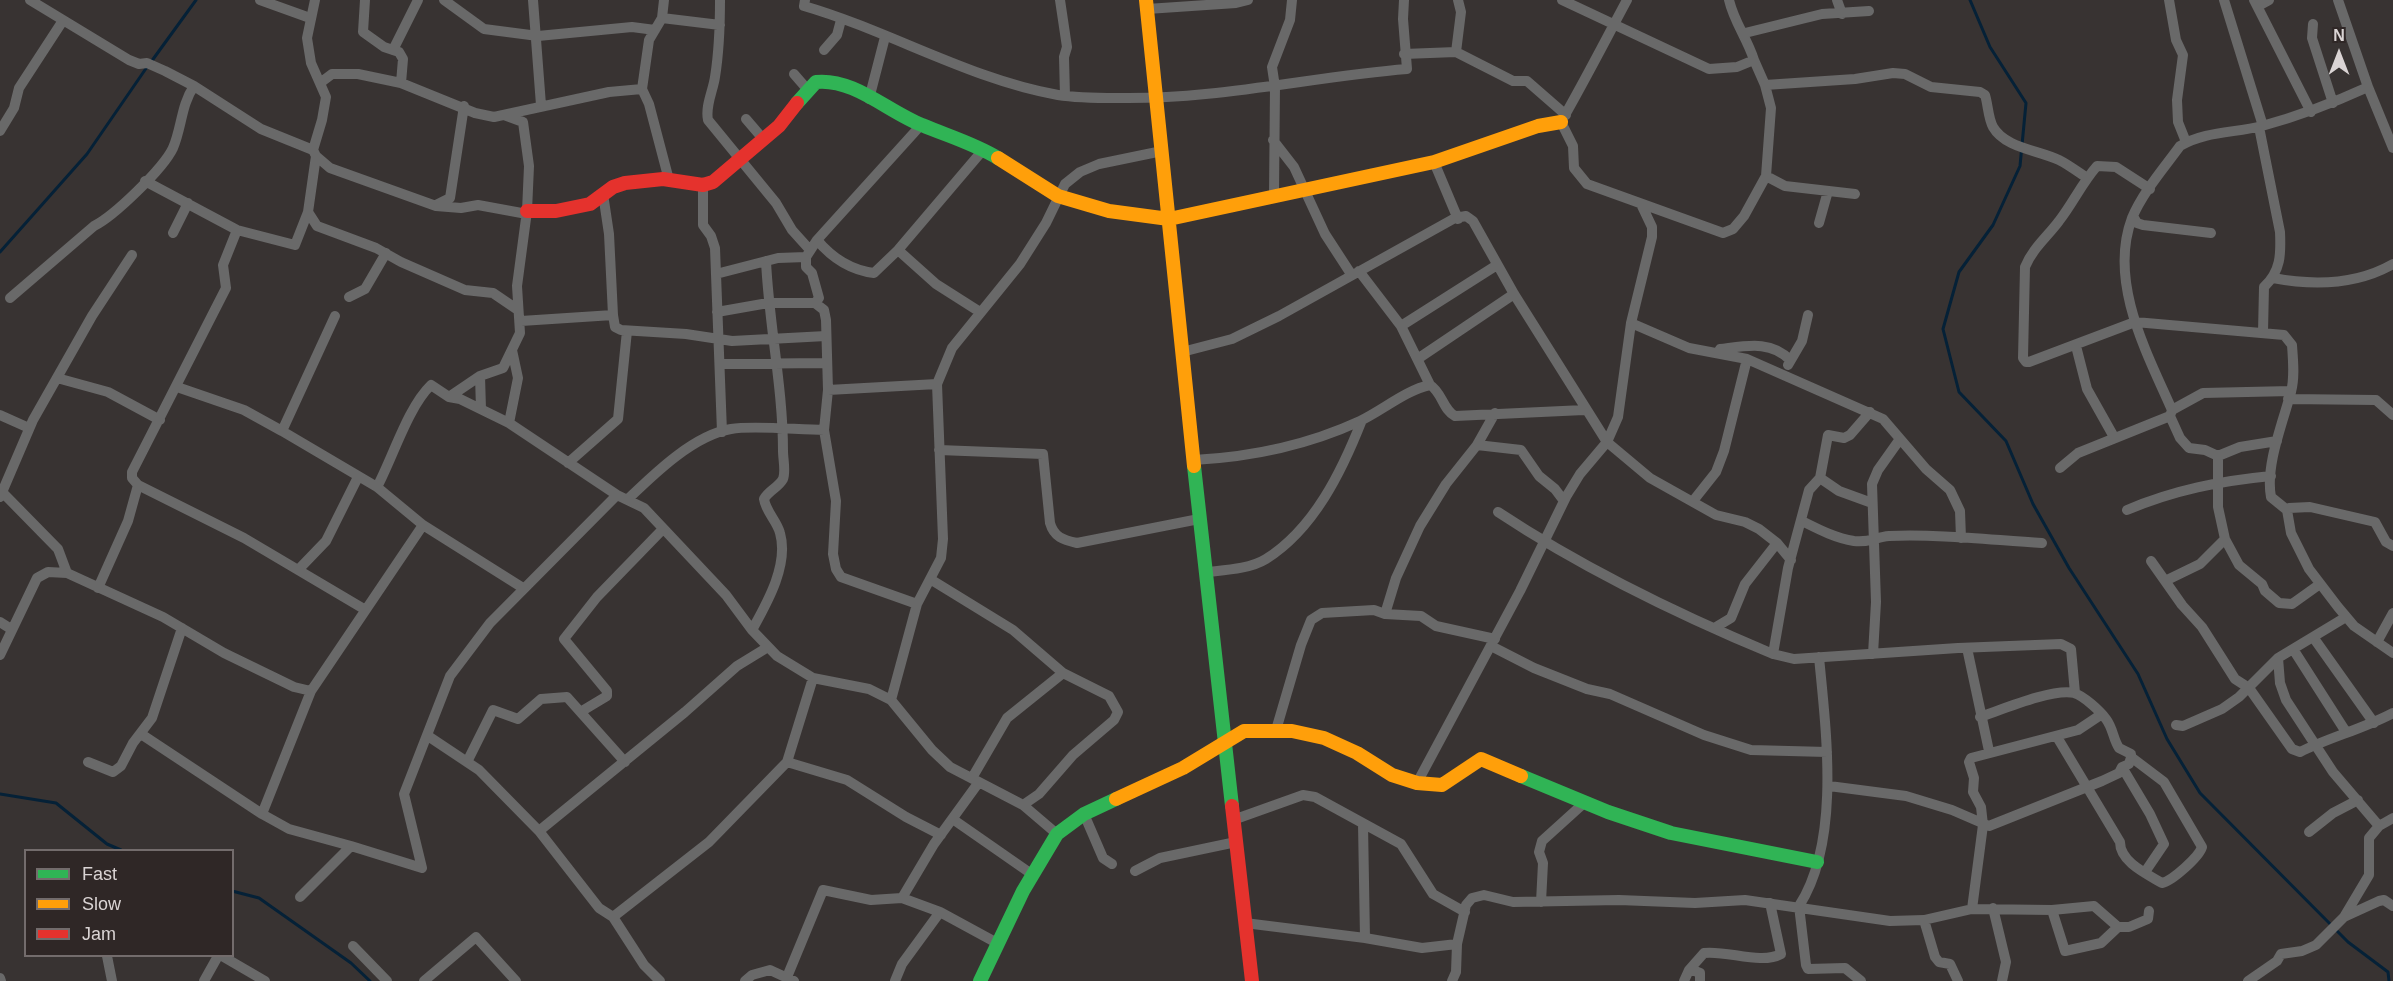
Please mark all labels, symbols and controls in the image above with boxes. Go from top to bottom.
north arrow [2309,24,2369,84]
text: N [2333,27,2345,44]
legend [24,849,234,957]
text: Fast [82,864,117,884]
text: Slow [82,894,121,914]
text: Jam [82,924,116,944]

